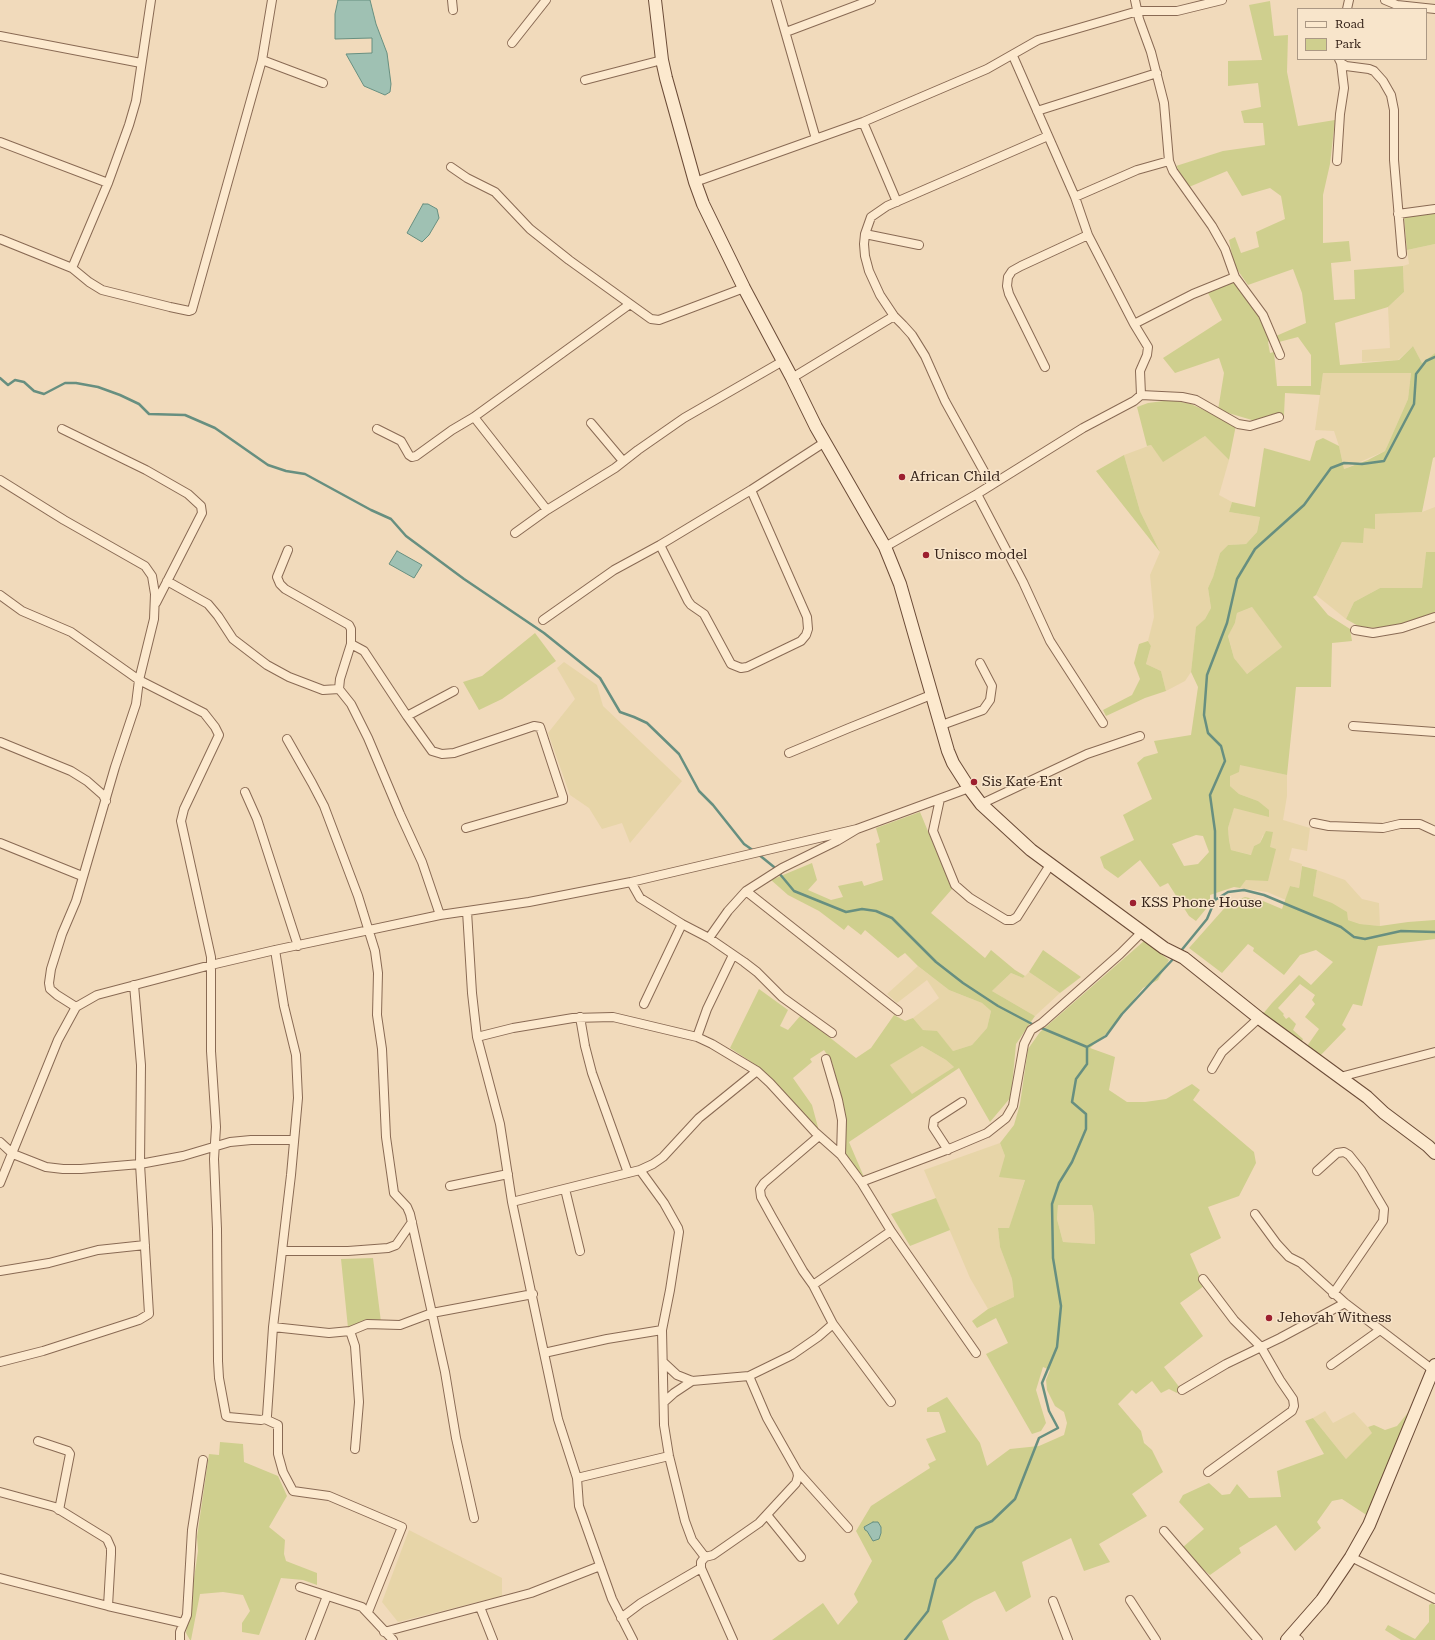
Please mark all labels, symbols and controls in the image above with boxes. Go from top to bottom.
legend [1297,8,1427,60]
text: Road [1335,17,1364,31]
text: Park [1335,37,1361,51]
place label: African Child [910,469,1000,485]
marker: African Child [897,472,907,482]
place label: Unisco model [934,547,1027,563]
marker: Unisco model [921,550,931,560]
place label: Sis Kate Ent [982,774,1062,790]
marker: Sis Kate Ent [969,777,979,787]
place label: KSS Phone House [1141,895,1262,911]
marker: KSS Phone House [1128,898,1138,908]
place label: Jehovah Witness [1277,1310,1391,1326]
marker: Jehovah Witness [1264,1313,1274,1323]

